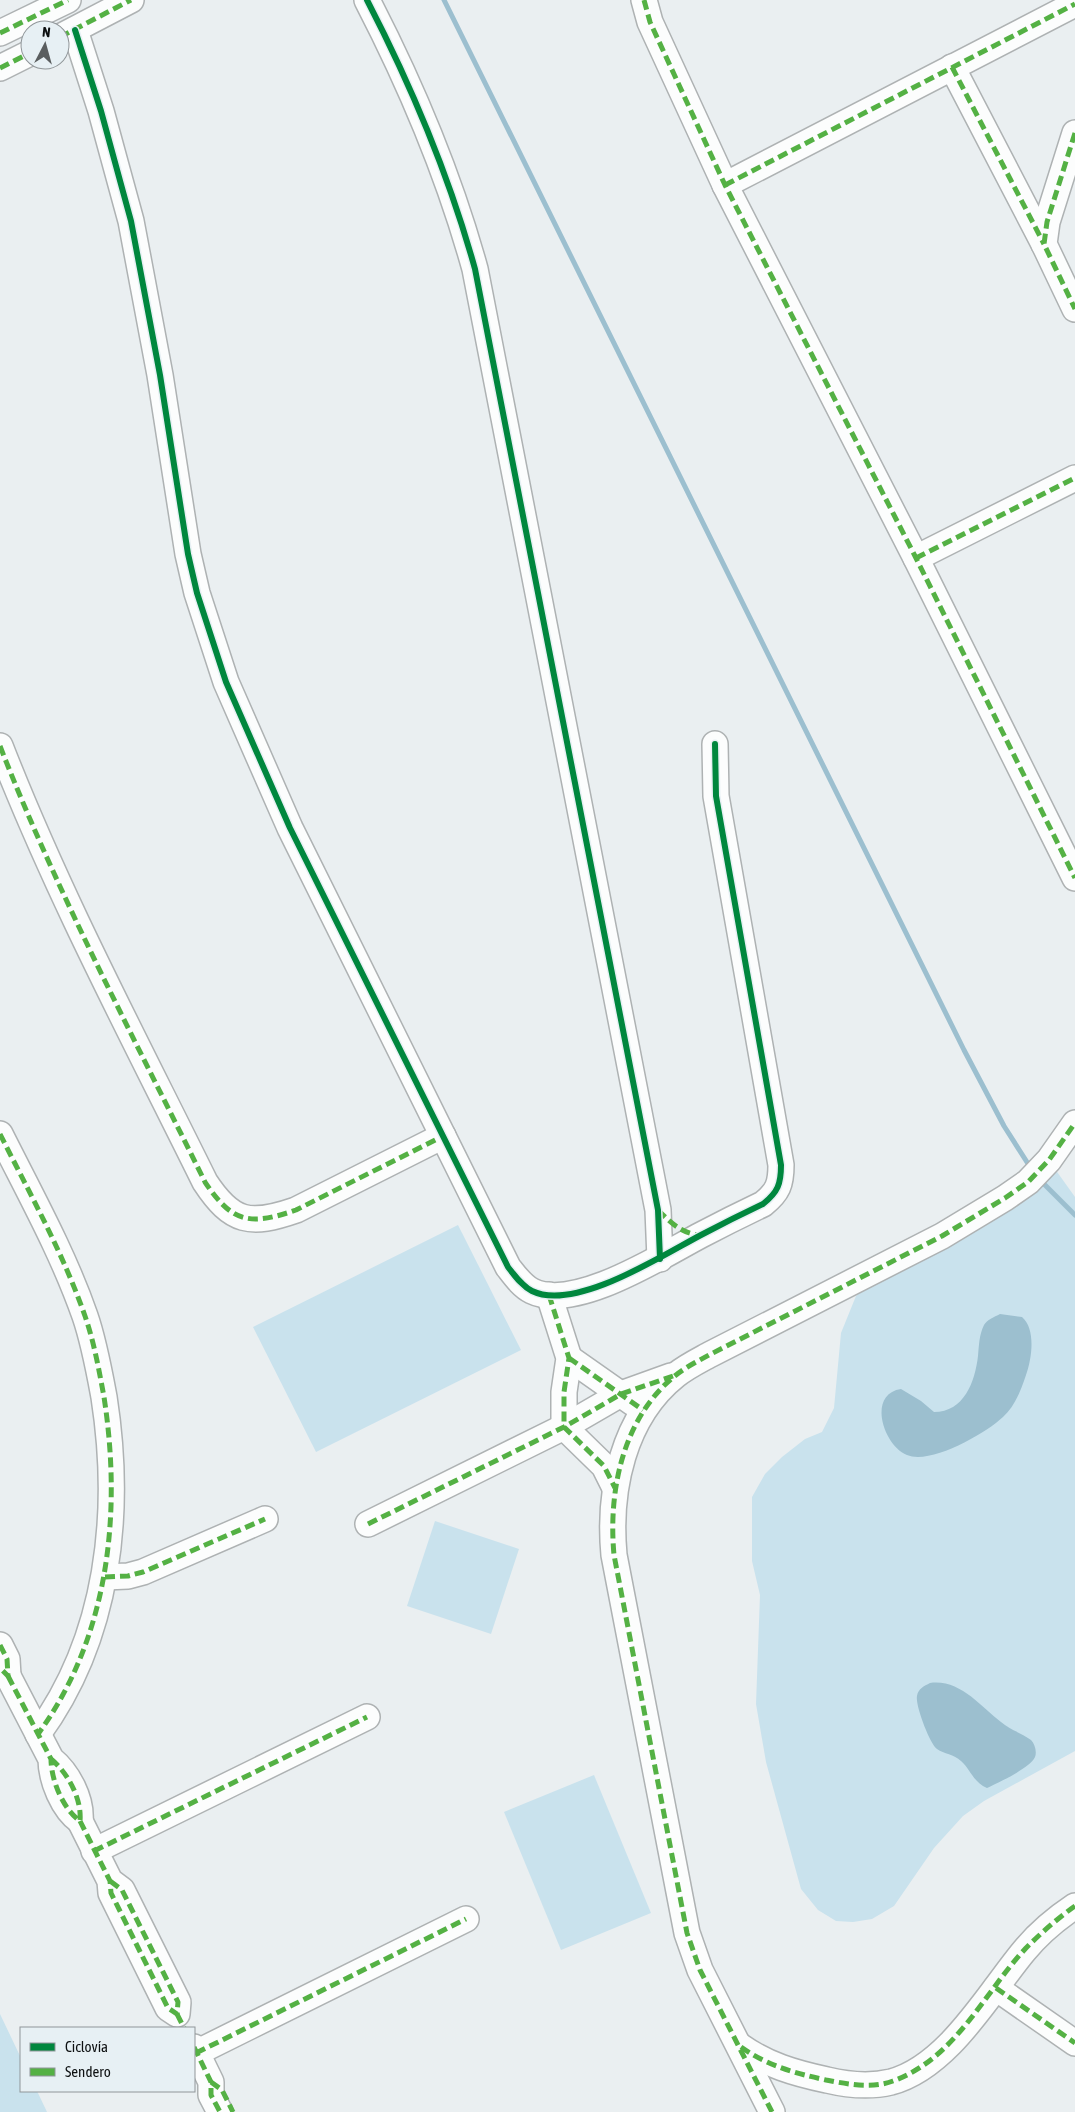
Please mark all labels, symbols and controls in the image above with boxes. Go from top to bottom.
north arrow [20,20,70,70]
text: N [41,24,51,40]
legend [20,2027,195,2092]
text: Ciclovía [65,2038,108,2055]
text: Sendero [65,2063,111,2080]

